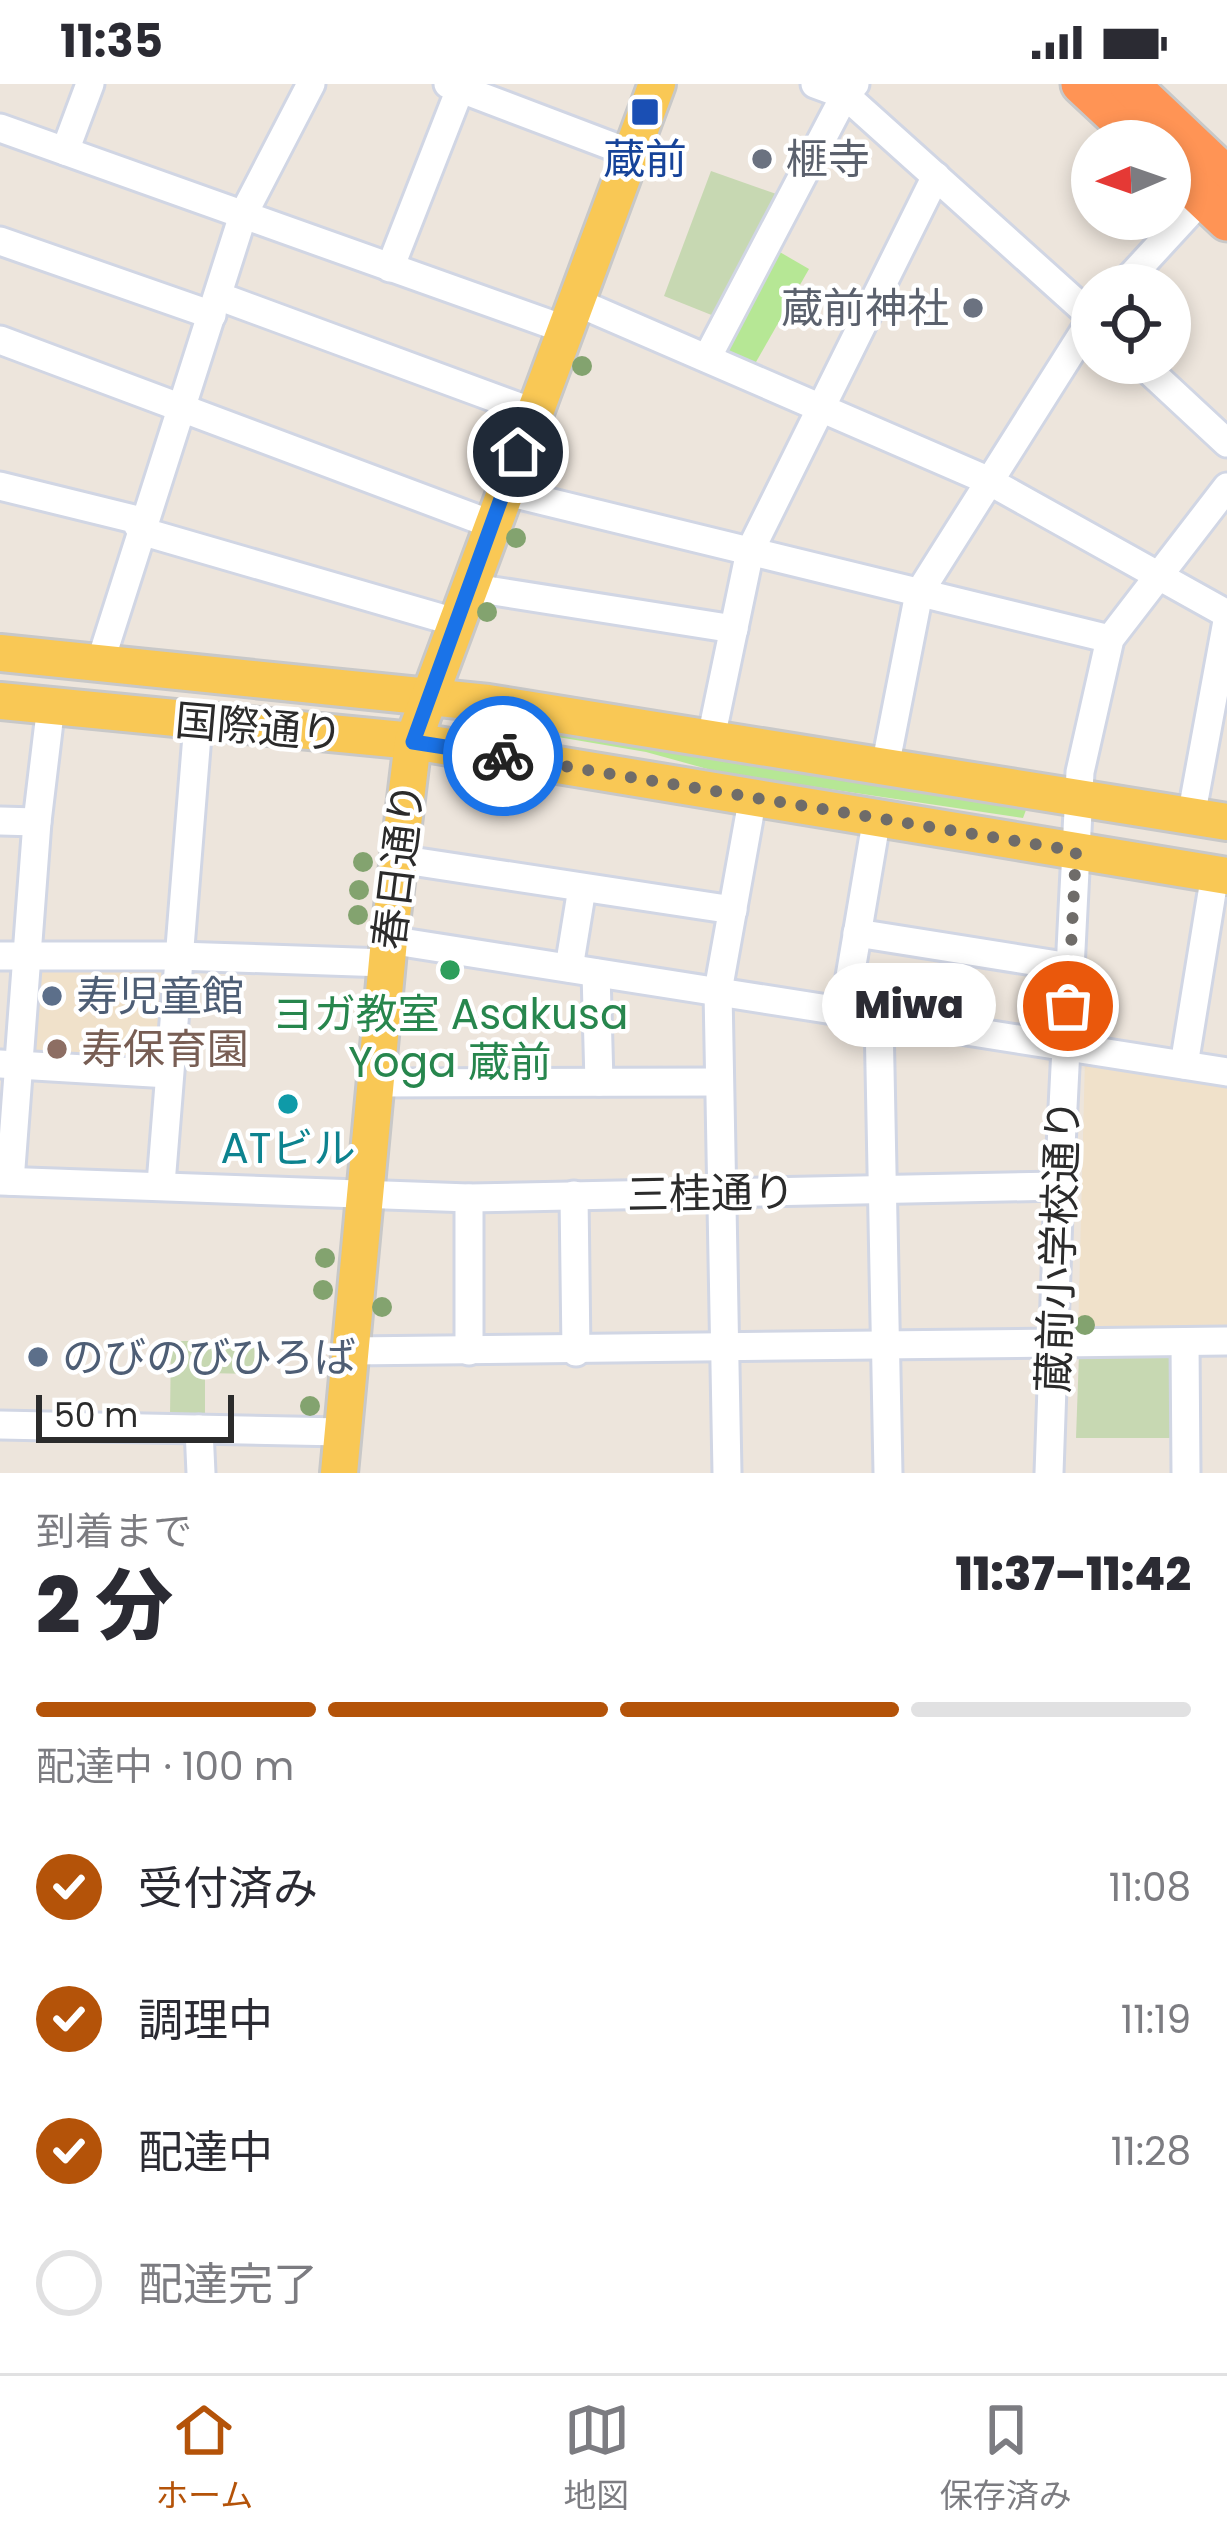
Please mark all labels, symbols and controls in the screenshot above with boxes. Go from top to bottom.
text: 11:35 [60,10,163,73]
marker: 蔵前 [629,96,661,128]
north arrow [1071,120,1191,240]
map controls [1071,120,1191,384]
place label: 蔵前 [603,130,687,189]
place label: 榧寺 [786,130,870,189]
marker: 榧寺 [749,146,775,172]
button: locate [1071,264,1191,384]
place label: 蔵前神社 [781,279,949,338]
marker: 蔵前神社 [960,295,986,321]
pin [467,401,569,503]
icon: home [485,419,551,485]
street label: 国際通り [173,691,345,764]
courier [443,696,563,816]
icon: bike [470,723,536,789]
street label: 春日通り [359,779,438,953]
pin [1017,955,1119,1057]
marker: ヨガ教室 Asakusa Yoga 蔵前 [437,957,463,983]
callout: Miwa [822,964,996,1048]
place label: 寿児童館 [76,967,244,1026]
icon: bag [1035,973,1101,1039]
text: Miwa [854,977,964,1032]
marker: 寿児童館 [39,983,65,1009]
place label: ヨガ教室 Asakusa Yoga 蔵前 [272,985,628,1092]
place label: 寿保育園 [81,1020,249,1079]
marker: 寿保育園 [44,1036,70,1062]
marker: ATビル [275,1091,301,1117]
street label: 蔵前小学校通り [1024,1098,1093,1394]
place label: ATビル [220,1119,356,1178]
street label: 三桂通り [626,1163,796,1224]
place label: のびのびひろば [62,1328,356,1387]
marker: のびのびひろば [25,1344,51,1370]
scale bar [36,1389,234,1442]
text: 50 m [54,1392,138,1439]
text: 到着まで [36,1504,192,1559]
text: 11:37–11:42 [955,1543,1191,1606]
text: 2 分 [36,1551,173,1660]
text: 配達中 · 100 m [36,1739,294,1794]
icon: check [36,1854,102,1920]
text: 受付済み [138,1857,318,1920]
text: 11:08 [1109,1860,1191,1915]
icon: check [36,1986,102,2052]
text: 調理中 [138,1989,273,2052]
text: 11:19 [1121,1992,1191,2047]
icon: check [36,2118,102,2184]
text: 配達中 [138,2121,273,2184]
text: 11:28 [1111,2124,1191,2179]
text: 配達完了 [138,2253,318,2316]
tab: ホーム [155,2397,253,2521]
tab: 地図 [564,2397,630,2521]
tab: 保存済み [940,2397,1072,2521]

